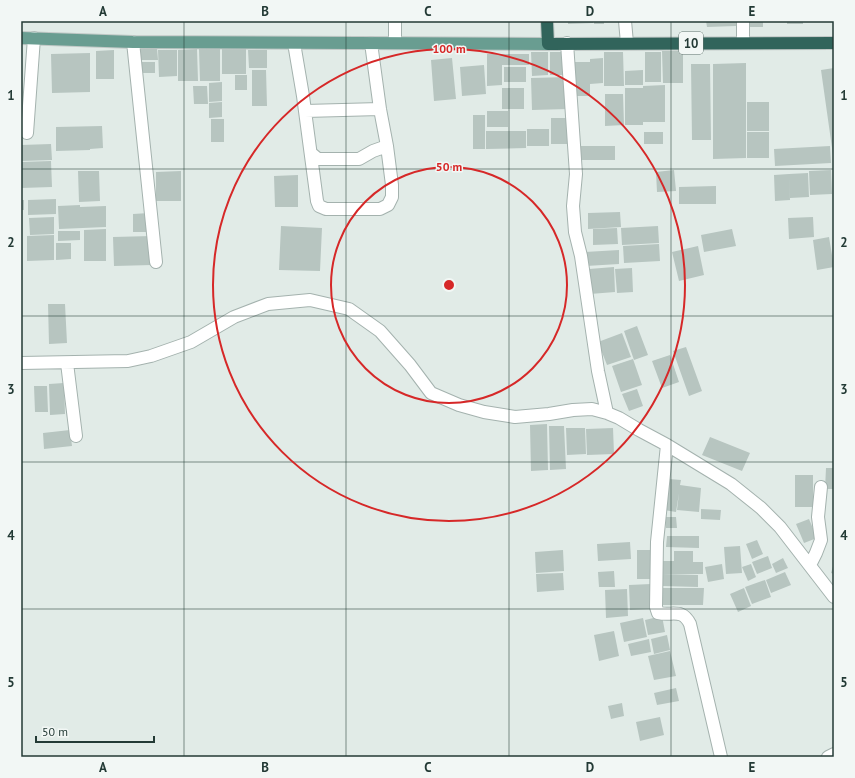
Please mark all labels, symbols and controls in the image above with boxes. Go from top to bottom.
text: A [99,3,107,20]
text: B [261,3,269,20]
text: C [424,3,432,20]
text: D [586,3,594,20]
text: E [749,3,756,20]
road number: 10 [679,32,703,54]
text: 100 m [432,41,466,56]
text: 1 [7,87,15,104]
text: 1 [840,87,848,104]
text: 50 m [436,159,462,174]
text: 2 [7,234,15,251]
text: 2 [840,234,848,251]
centre of rings [442,278,456,292]
text: 3 [7,381,15,398]
text: 3 [840,381,848,398]
text: 4 [7,527,15,544]
text: 4 [840,527,848,544]
text: 5 [7,674,15,691]
text: 5 [840,674,848,691]
scale bar [36,718,154,744]
text: 50 m [42,724,68,739]
text: A [99,759,107,776]
text: B [261,759,269,776]
text: C [424,759,432,776]
text: D [586,759,594,776]
text: E [749,759,756,776]

